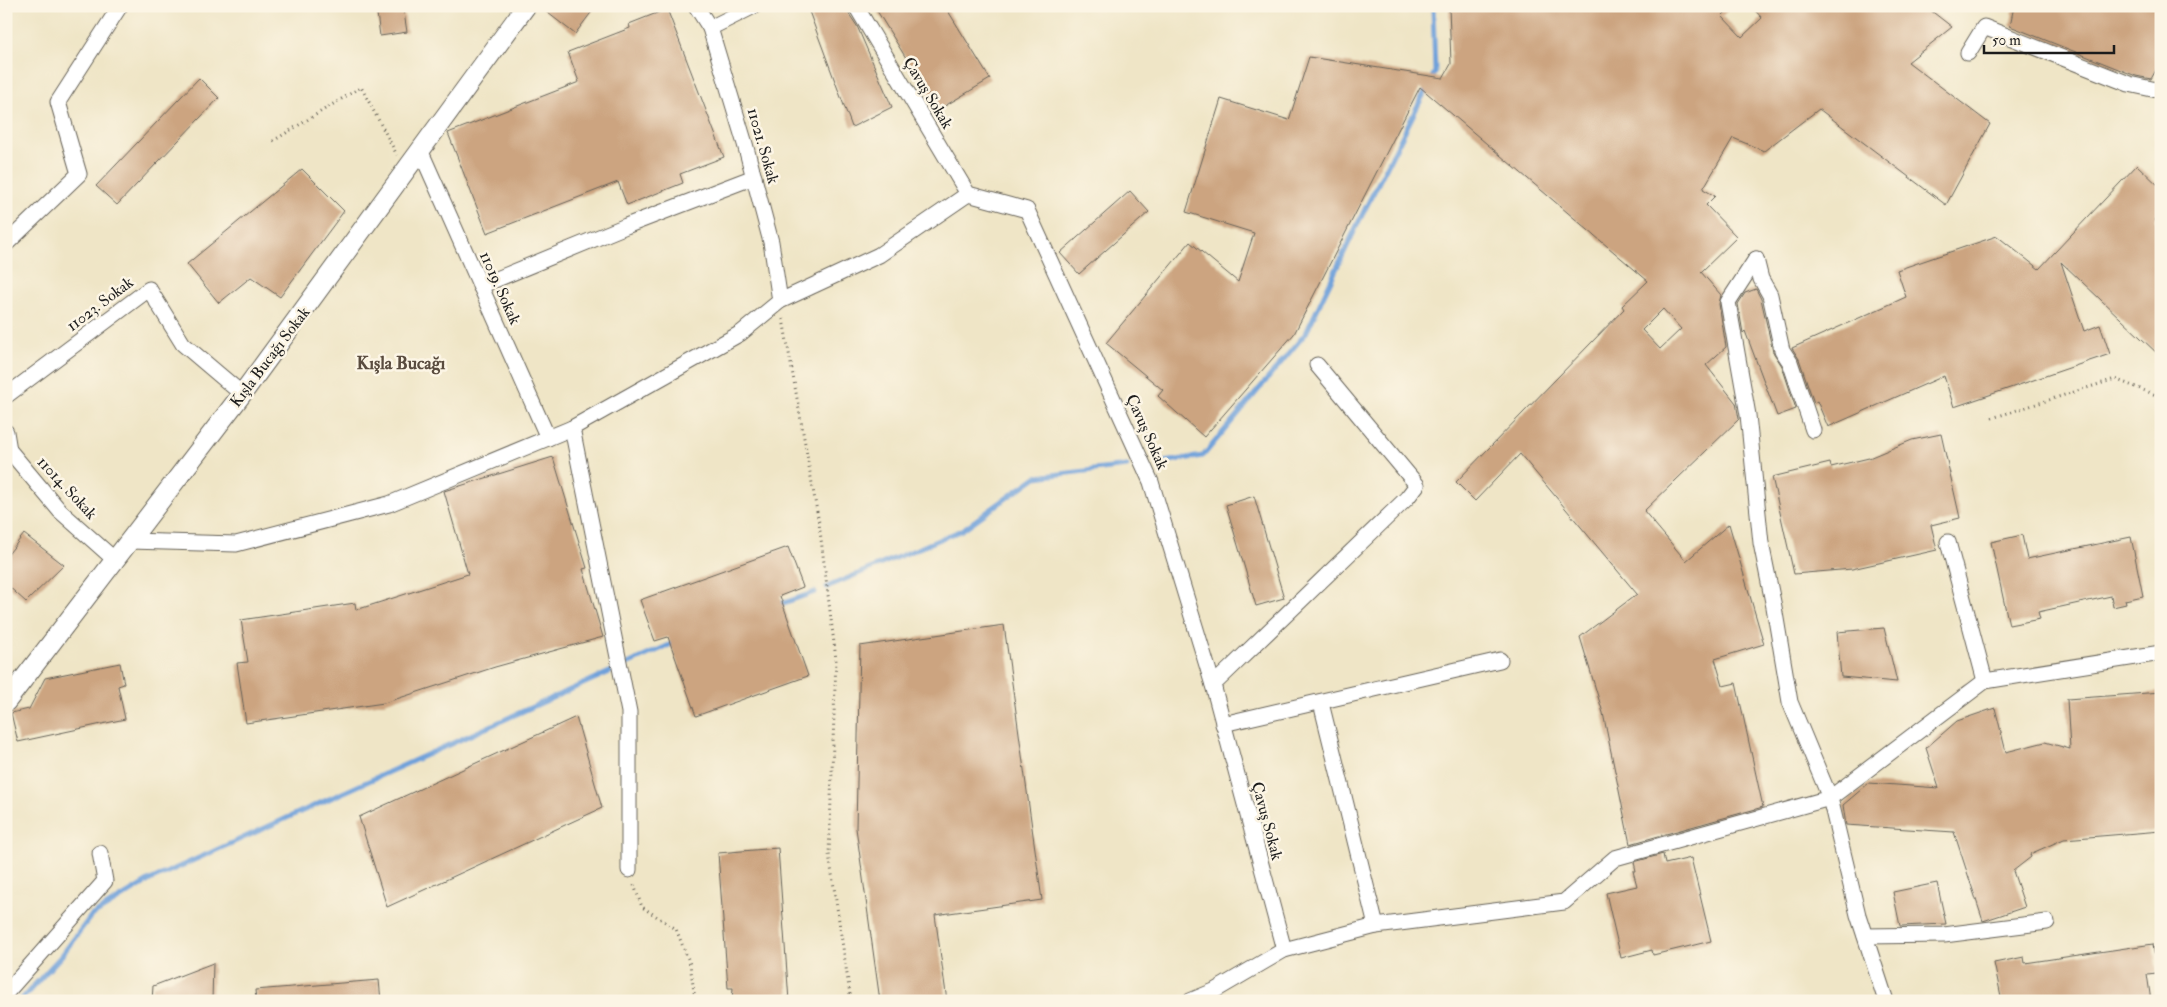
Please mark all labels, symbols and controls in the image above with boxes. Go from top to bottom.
scale bar [1984,22,2114,54]
text: 50 m [1992,31,2021,50]
street label: Çavuş Sokak [899,53,957,133]
street label: 11021. Sokak [743,106,783,187]
street label: 11019. Sokak [475,248,525,328]
street label: 11023. Sokak [63,272,138,336]
street label: Kışla Bucağı Sokak [226,303,314,411]
district label: Kışla Bucağı [357,352,446,375]
street label: Çavuş Sokak [1122,391,1173,473]
street label: 11014. Sokak [33,452,101,524]
street label: Çavuş Sokak [1247,780,1287,863]

